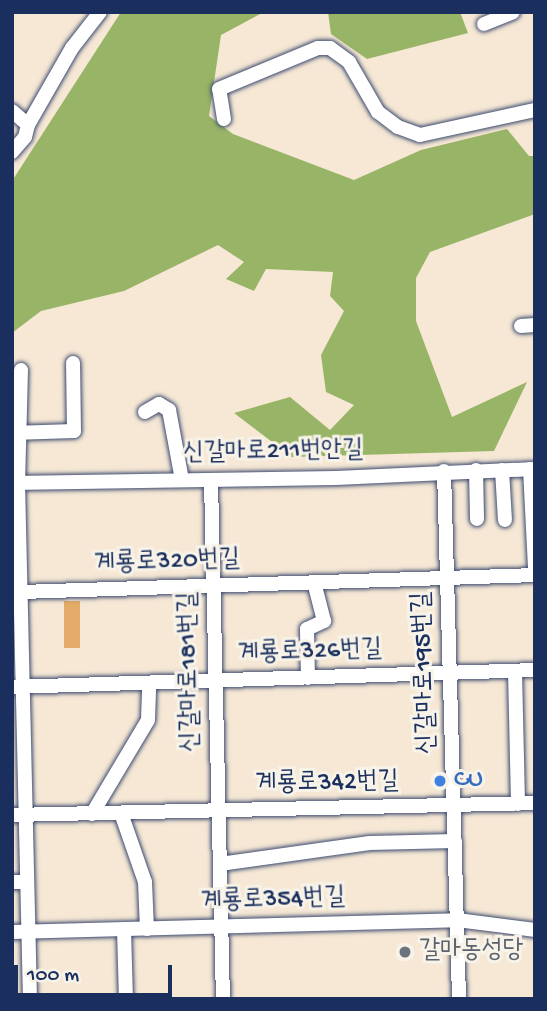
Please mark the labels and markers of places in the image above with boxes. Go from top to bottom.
place label: CU [454,765,483,797]
marker: CU [432,773,448,789]
place label: 갈마동성당 [419,936,524,968]
marker: 갈마동성당 [397,944,413,960]

